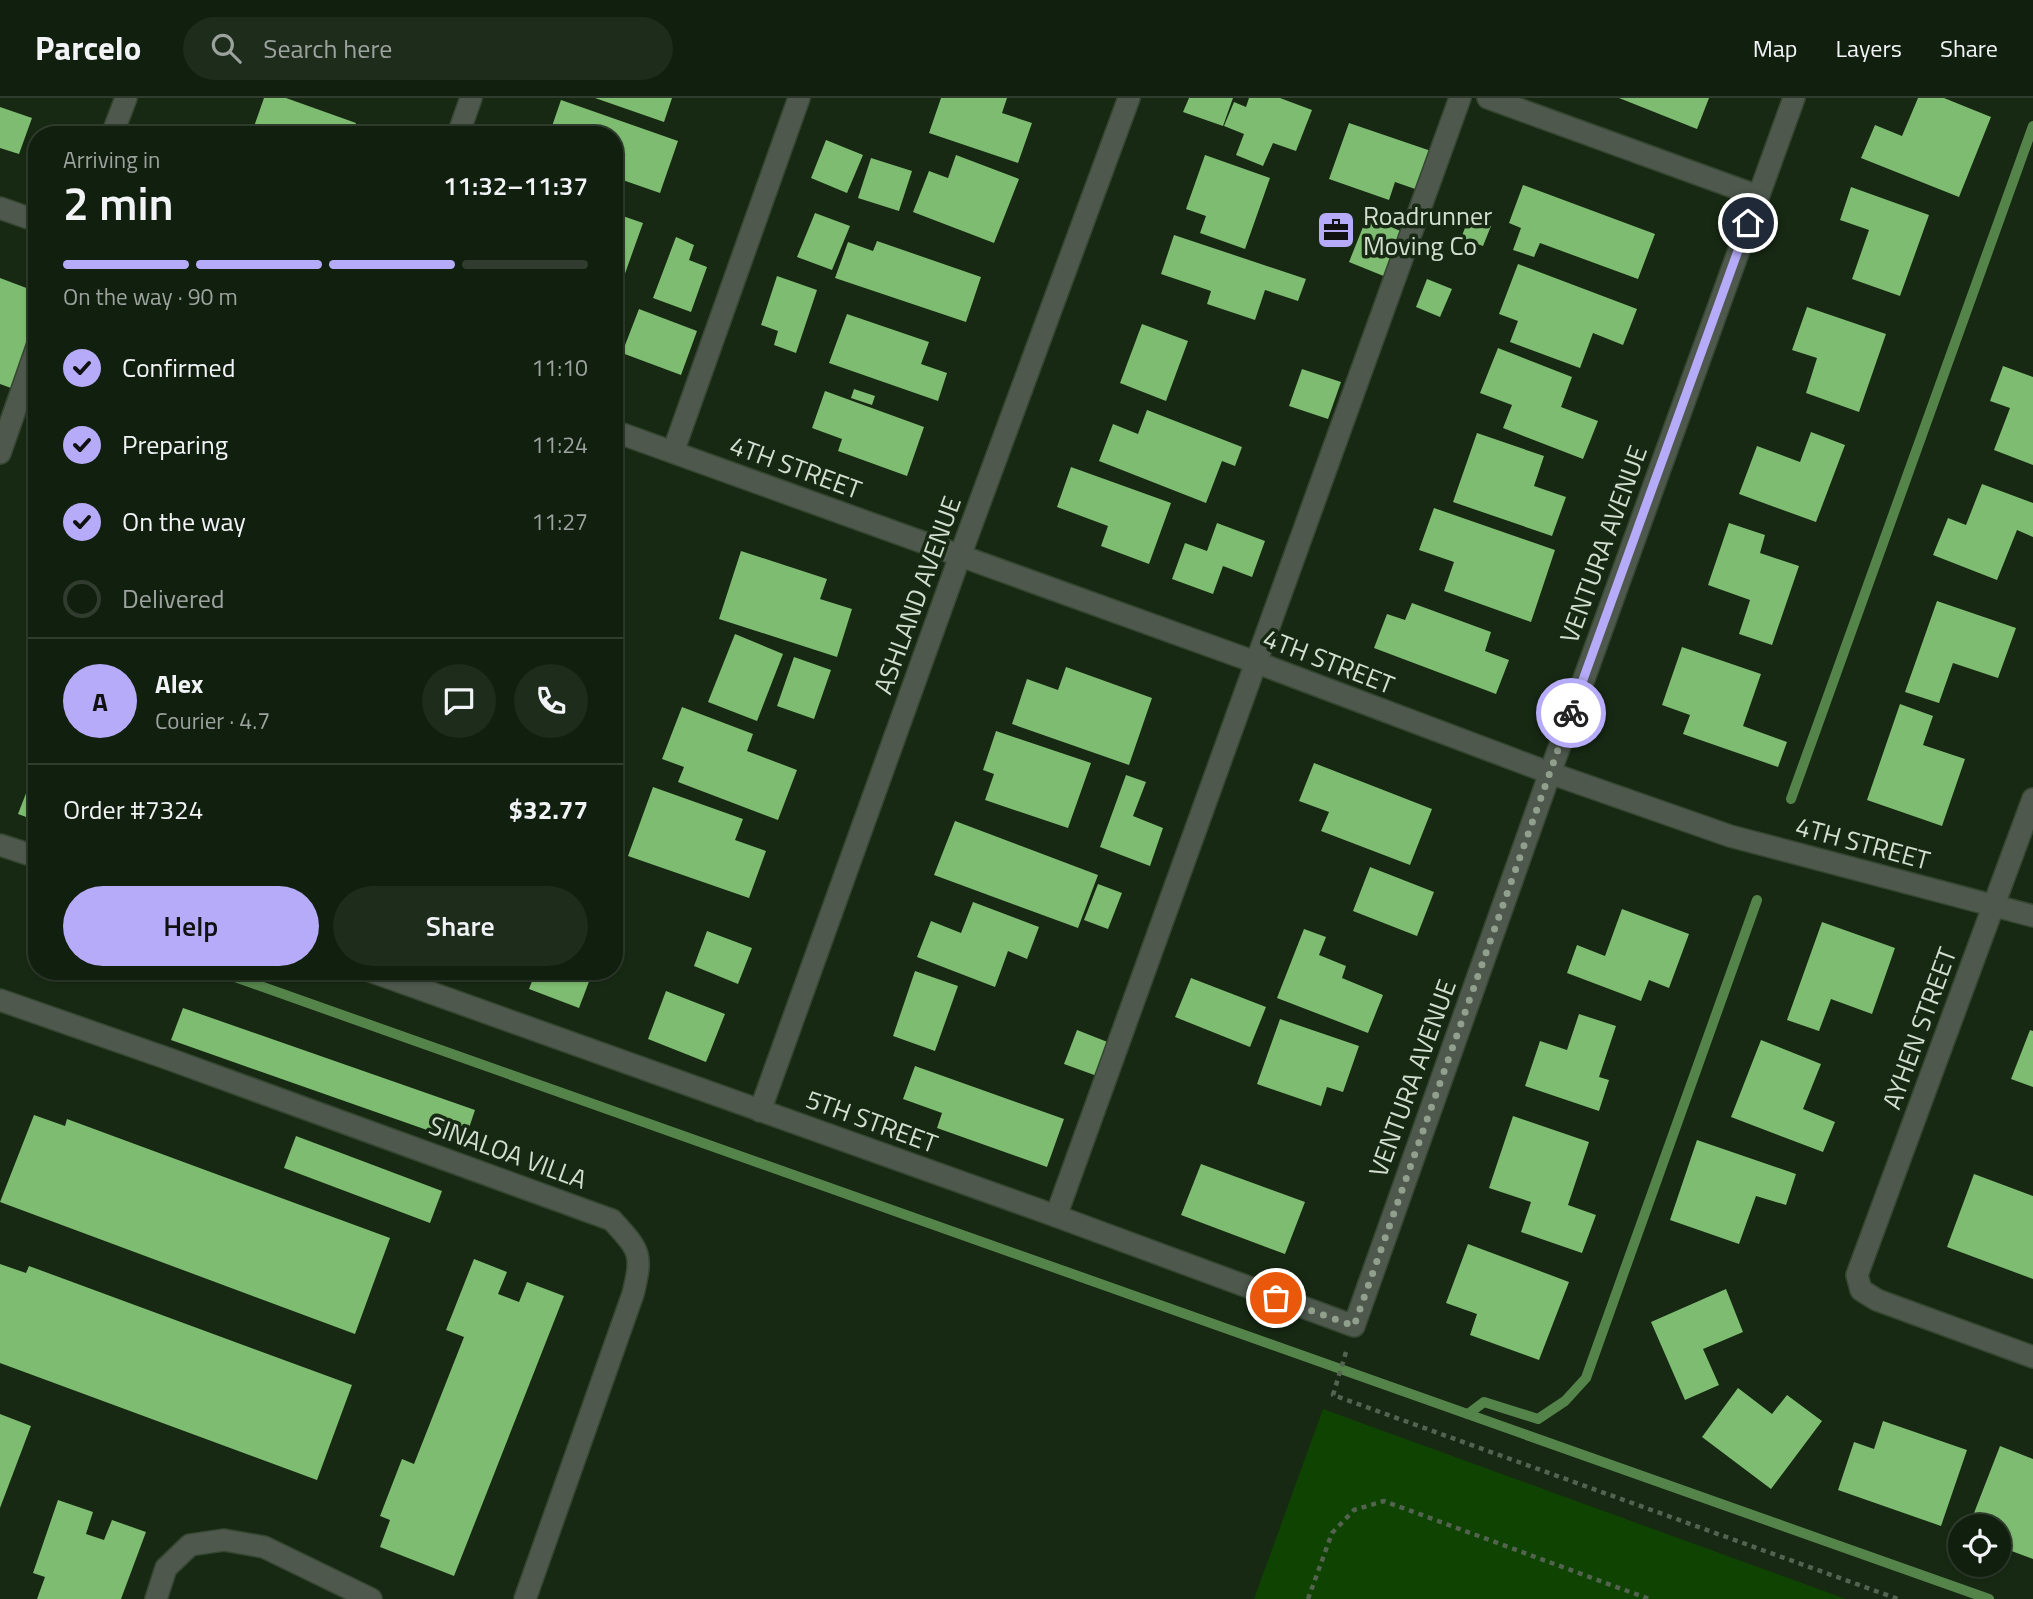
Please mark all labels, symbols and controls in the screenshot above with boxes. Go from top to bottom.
search box [183,17,673,80]
text: Parcelo [35,23,141,73]
icon: search [207,29,245,67]
text: Search here [263,29,392,68]
text: Map [1753,30,1798,66]
text: Layers [1836,30,1902,66]
text: Share [1940,30,1998,66]
text: Arriving in [63,142,160,177]
text: 11:32–11:37 [443,166,588,205]
text: 2 min [63,168,174,238]
pin [1718,193,1778,253]
place label: Roadrunner Moving Co [1363,196,1492,265]
icon: home [1729,204,1767,242]
office icon: Roadrunner Moving Co [1315,209,1357,251]
text: On the way · 90 m [63,279,238,314]
text: Confirmed [122,348,236,387]
icon: check [63,349,101,387]
text: 11:10 [531,350,588,385]
text: Preparing [122,425,228,464]
street label: 4TH STREET [725,425,868,509]
icon: check [63,426,101,464]
text: 11:24 [531,427,588,462]
street label: VENTURA AVENUE [1549,440,1657,648]
street label: ASHLAND AVENUE [863,491,971,699]
text: On the way [122,502,246,541]
icon: check [63,503,101,541]
text: 11:27 [531,504,588,539]
text: Delivered [122,579,225,618]
street label: 4TH STREET [1258,618,1401,704]
text: Alex [155,664,203,703]
button: chat [422,664,496,738]
button: phone [514,664,588,738]
courier [1536,678,1606,748]
text: A [92,682,108,721]
icon: bike [1552,694,1590,732]
text: Courier · 4.7 [155,703,270,738]
text: Order #7324 [63,790,203,829]
text: $32.77 [509,790,588,829]
street label: 4TH STREET [1791,806,1935,880]
button: Help [63,886,319,966]
button: Share [333,886,588,966]
street label: AYHEN STREET [1872,941,1966,1114]
street label: VENTURA AVENUE [1358,974,1466,1182]
street label: 5TH STREET [801,1079,944,1163]
street label: SINALOA VILLA [424,1105,592,1199]
pin [1246,1268,1306,1328]
icon: bag [1257,1279,1295,1317]
map controls [1948,1514,2011,1577]
button: locate [1948,1514,2011,1577]

